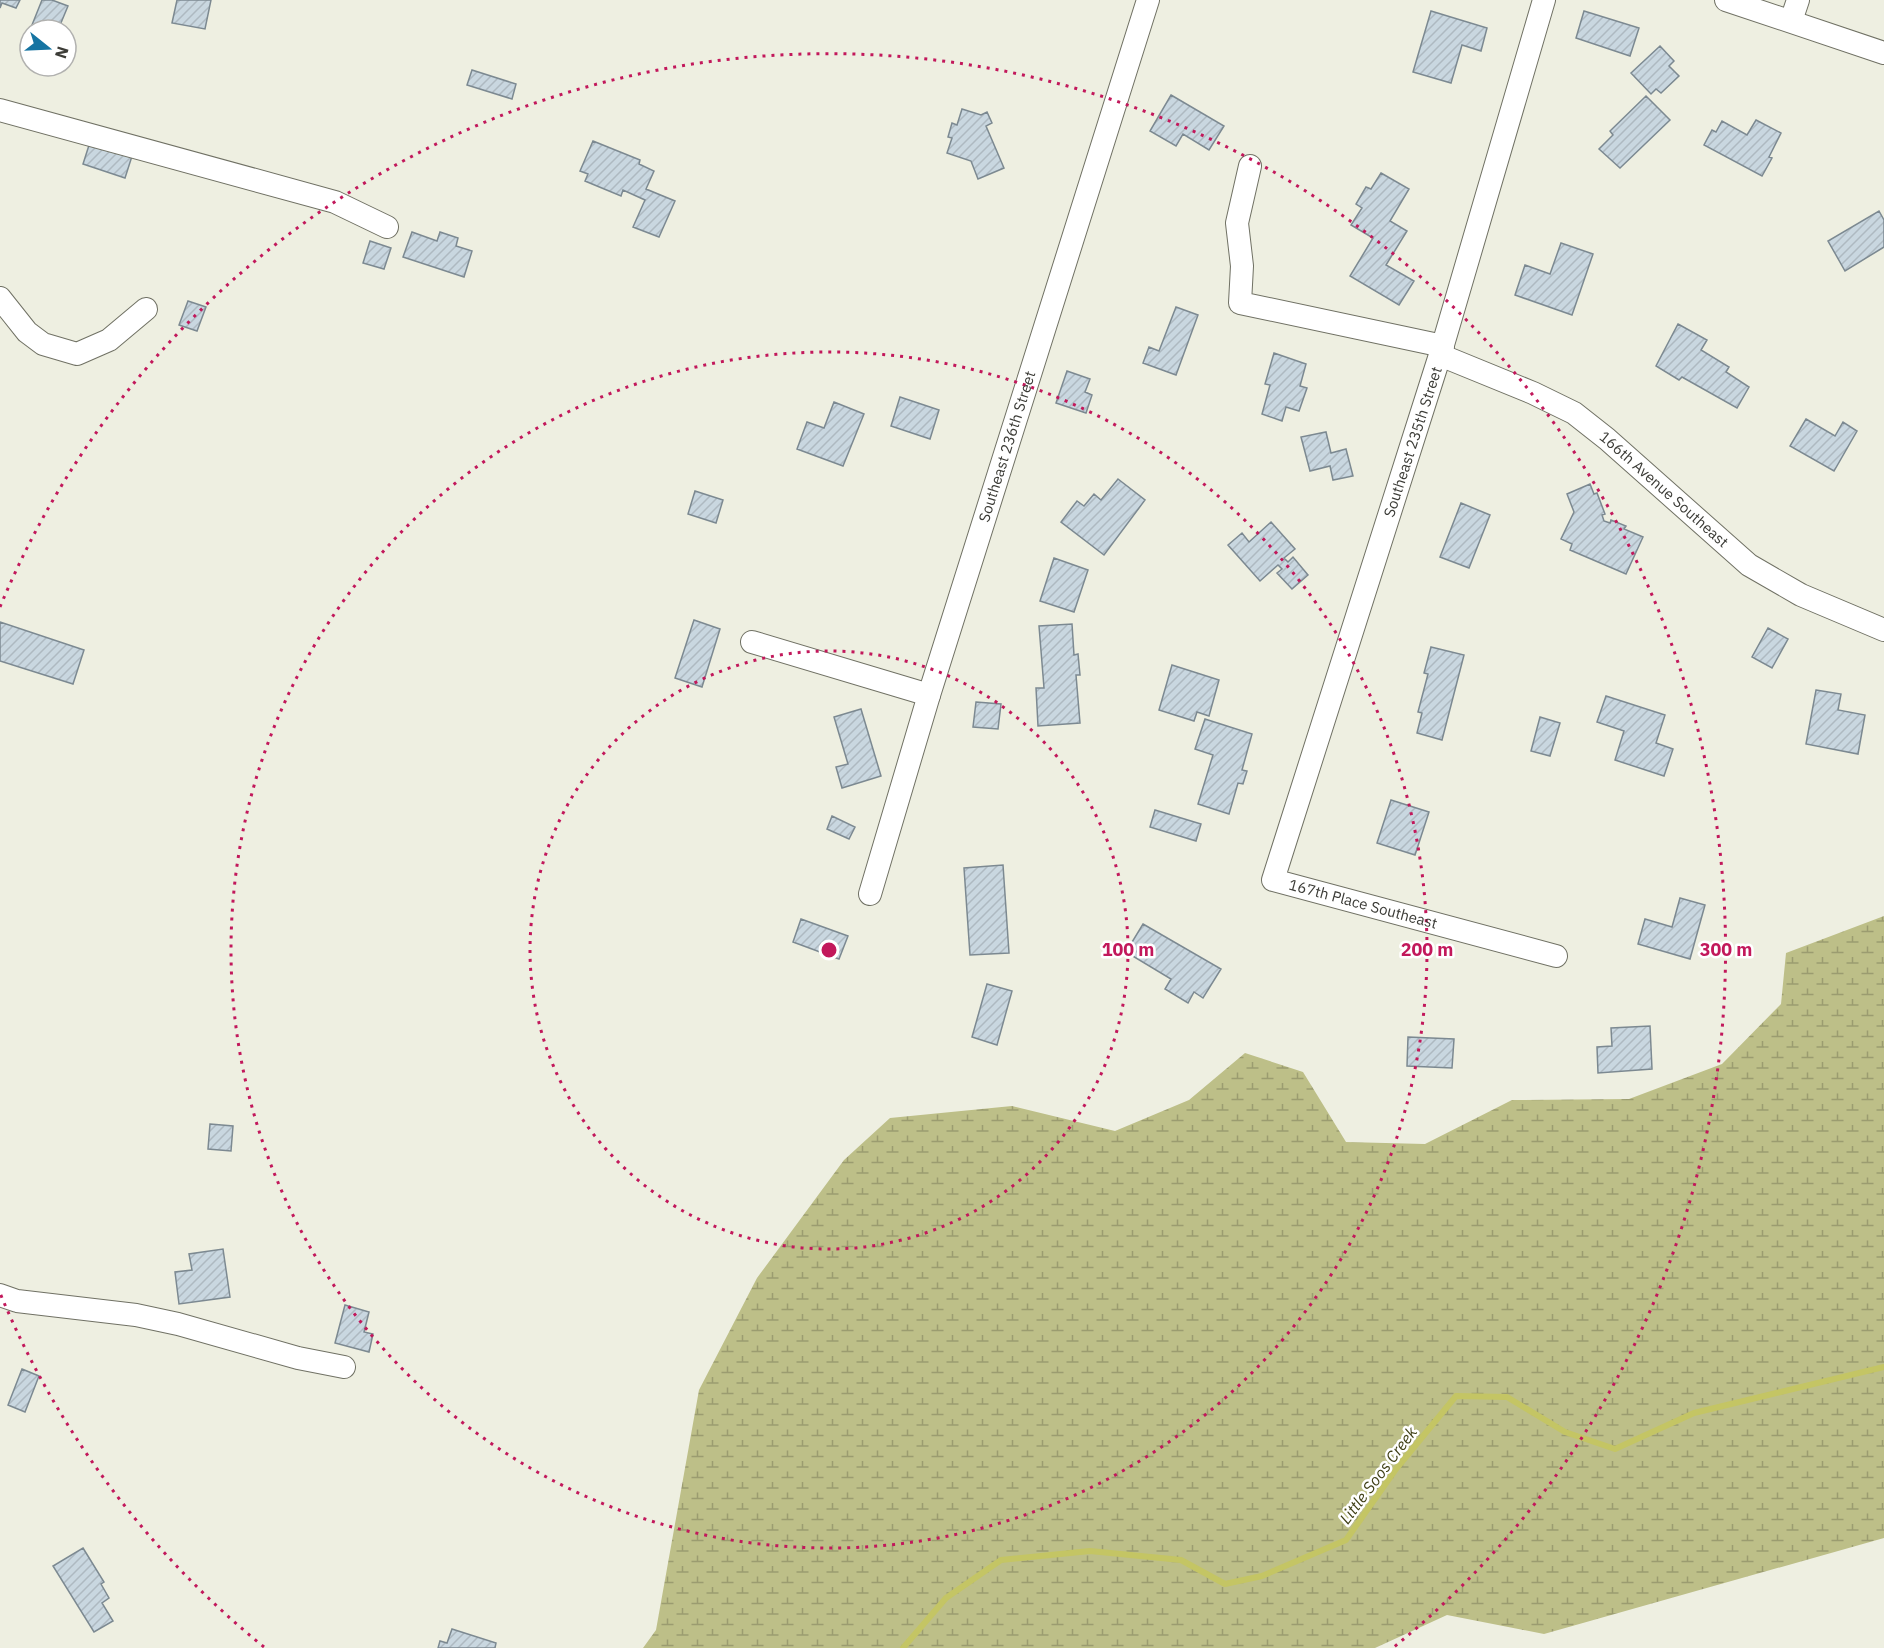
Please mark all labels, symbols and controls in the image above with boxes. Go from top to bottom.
north arrow [18,18,78,78]
text: N [51,44,74,61]
street label: Southeast 235th Street [1379,364,1446,520]
street label: Southeast 236th Street [974,369,1039,524]
street label: 166th Avenue Southeast [1596,427,1733,551]
street label: 167th Place Southeast [1287,875,1439,933]
text: 100 m [1102,938,1154,961]
text: 200 m [1401,938,1453,961]
text: 300 m [1700,938,1752,961]
centre of rings [819,940,839,960]
water label: Little Soos Creek [1335,1422,1421,1528]

